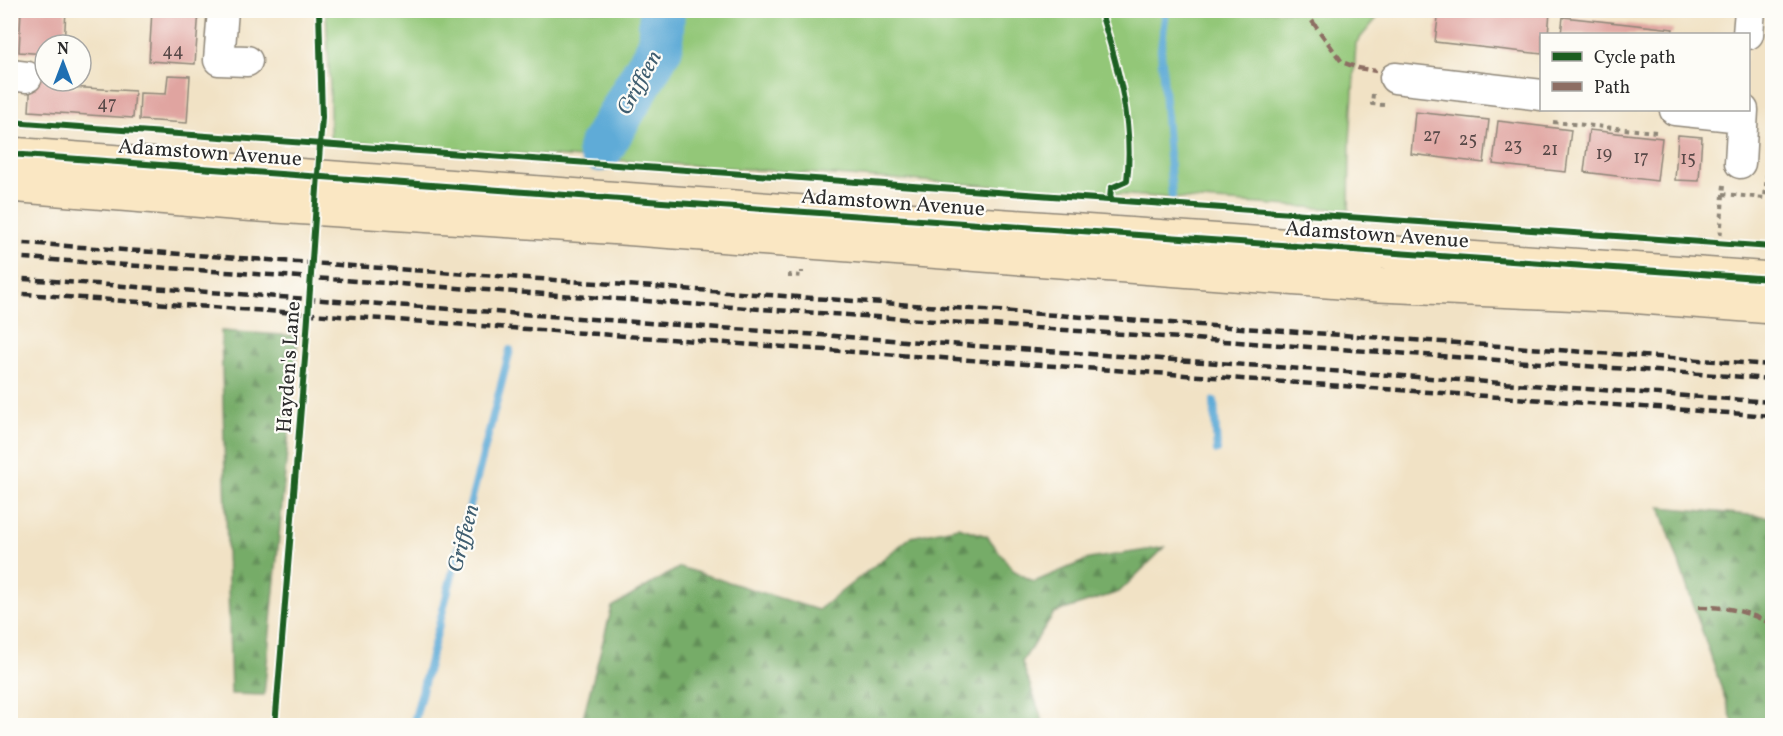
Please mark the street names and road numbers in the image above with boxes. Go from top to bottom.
street label: Adamstown Avenue [117,133,303,174]
street label: Adamstown Avenue [800,183,986,224]
street label: Adamstown Avenue [1284,215,1470,256]
street label: Hayden's Lane [270,300,309,434]

